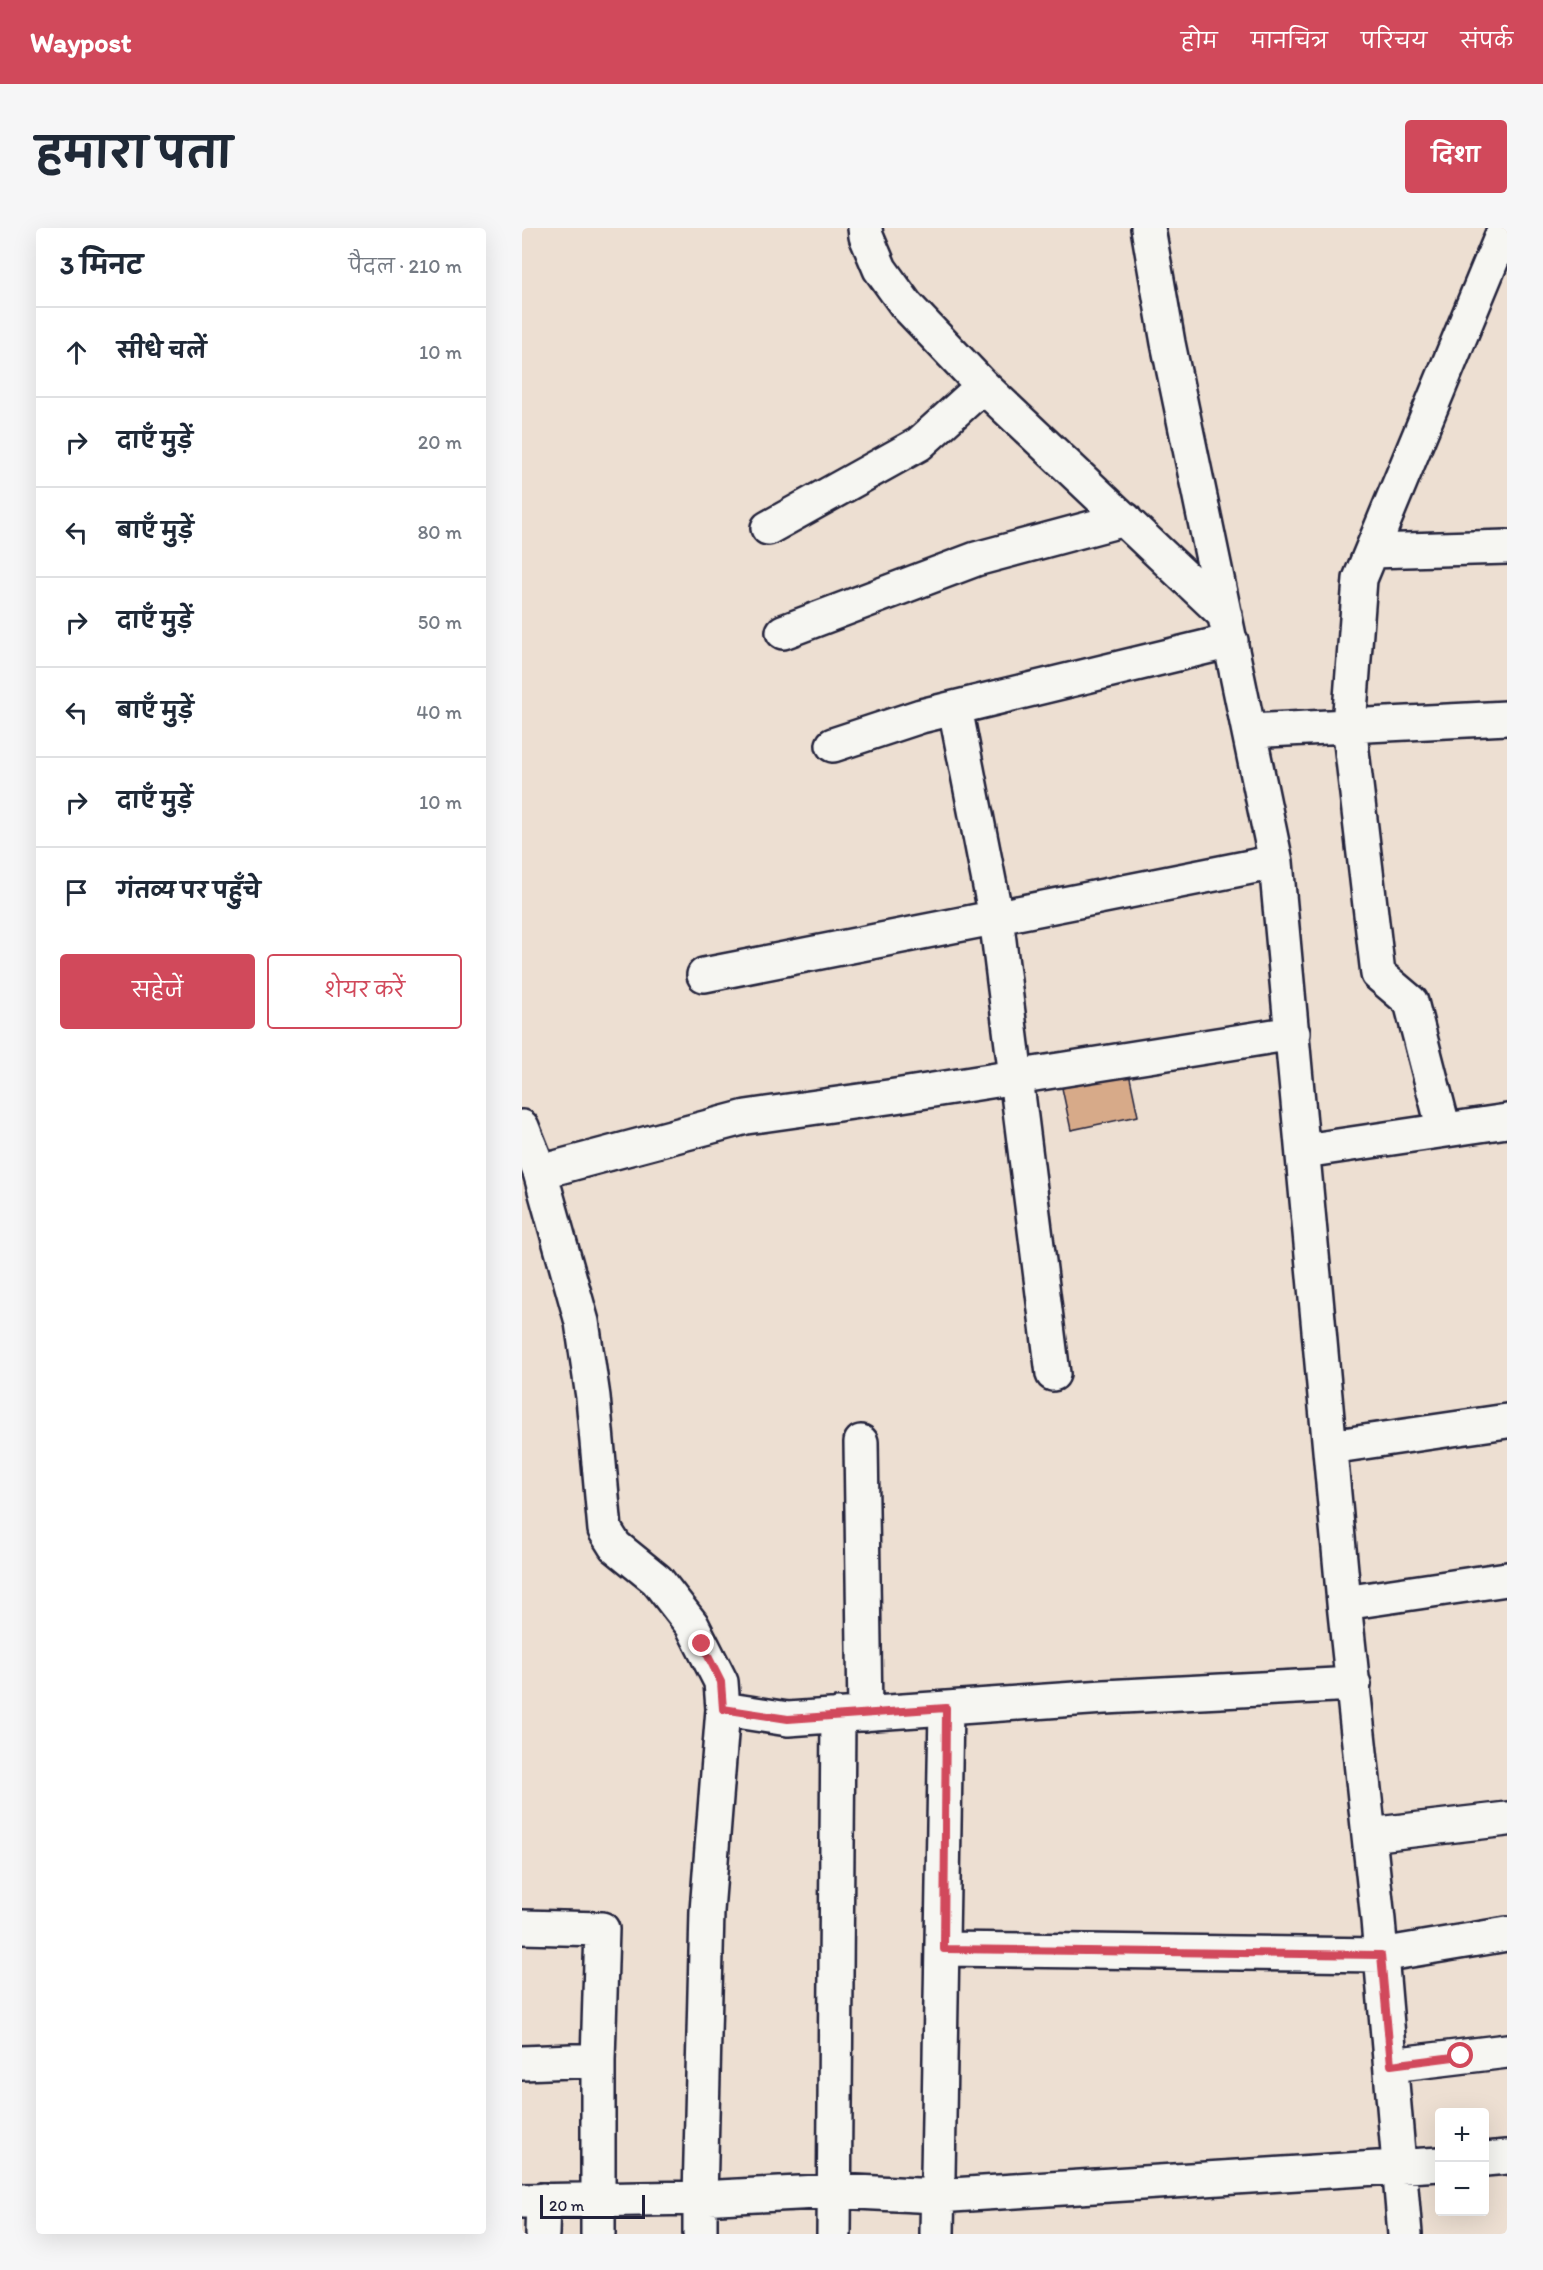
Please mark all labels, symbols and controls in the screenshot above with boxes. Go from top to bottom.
text: Waypost [30,25,132,59]
text: होम [1181,28,1218,53]
text: मानचित्र [1251,28,1328,53]
text: परिचय [1361,28,1427,53]
text: संपर्क [1460,28,1513,53]
button: दिशा [1405,120,1507,193]
text: हमारा पता [36,127,232,178]
text: 3 मिनट [60,249,143,281]
text: पैदल · 210 m [349,254,462,278]
icon: ahead [60,336,93,369]
text: सीधे चलें [117,337,206,364]
text: 10 m [419,340,462,364]
icon: right [60,426,93,459]
text: दाएँ मुड़ें [117,427,193,454]
text: 20 m [418,430,462,454]
icon: left [60,516,93,549]
text: बाएँ मुड़ें [117,517,194,544]
text: 80 m [417,520,462,544]
icon: right [60,606,93,639]
text: दाएँ मुड़ें [117,607,193,634]
text: 50 m [418,610,462,634]
icon: left [60,696,93,729]
text: बाएँ मुड़ें [117,697,194,724]
text: 40 m [416,700,462,724]
icon: right [60,786,93,819]
text: दाएँ मुड़ें [117,787,193,814]
text: 10 m [419,790,462,814]
icon: arrive [60,876,93,909]
text: गंतव्य पर पहुँचे [117,877,261,904]
button: सहेजें [60,954,255,1029]
button: शेयर करें [267,954,462,1029]
route end [688,1630,714,1656]
route start [1447,2042,1473,2068]
map controls [1435,2108,1489,2216]
button: + [1435,2108,1489,2162]
button: − [1435,2162,1489,2216]
scale bar [540,2192,645,2220]
text: 20 m [549,2196,584,2215]

